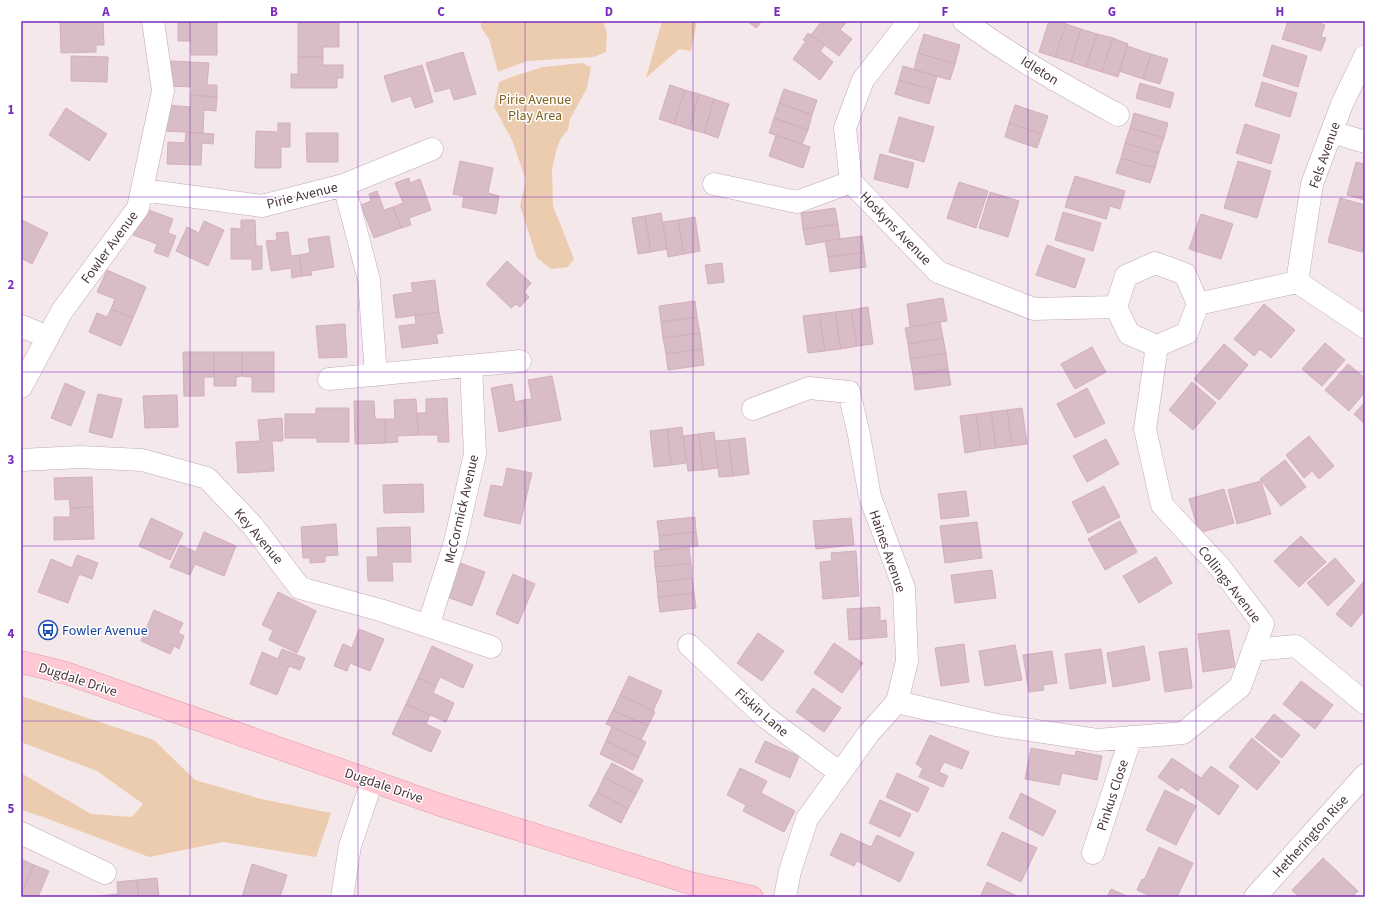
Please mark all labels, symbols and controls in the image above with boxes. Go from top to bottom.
text: A [101,3,110,21]
text: B [270,3,278,21]
text: C [437,3,445,21]
text: D [605,3,613,21]
text: E [773,3,781,21]
text: F [942,3,949,21]
text: G [1108,3,1116,21]
text: H [1276,3,1284,21]
street label: Idleton [1017,51,1062,90]
park label: Pirie Avenue Play Area [499,90,571,126]
text: 1 [8,101,15,119]
street label: Fels Avenue [1304,119,1346,191]
street label: Pirie Avenue [265,177,340,214]
street label: Hoskyns Avenue [855,187,936,270]
street label: Fowler Avenue [77,207,143,288]
text: 2 [8,276,15,294]
text: 3 [8,451,15,469]
street label: McCormick Avenue [440,453,484,566]
street label: Key Avenue [229,504,288,569]
street label: Haines Avenue [864,507,911,595]
street label: Collings Avenue [1193,542,1266,627]
bus stop icon: Fowler Avenue [37,619,59,641]
place label: Fowler Avenue [62,621,148,641]
text: 4 [8,625,15,643]
street label: Dugdale Drive [36,658,120,702]
street label: Fiskin Lane [730,684,793,742]
street label: Pinkus Close [1092,757,1134,834]
street label: Dugdale Drive [342,763,426,809]
street label: Hetherington Rise [1268,791,1353,882]
text: 5 [8,800,15,818]

